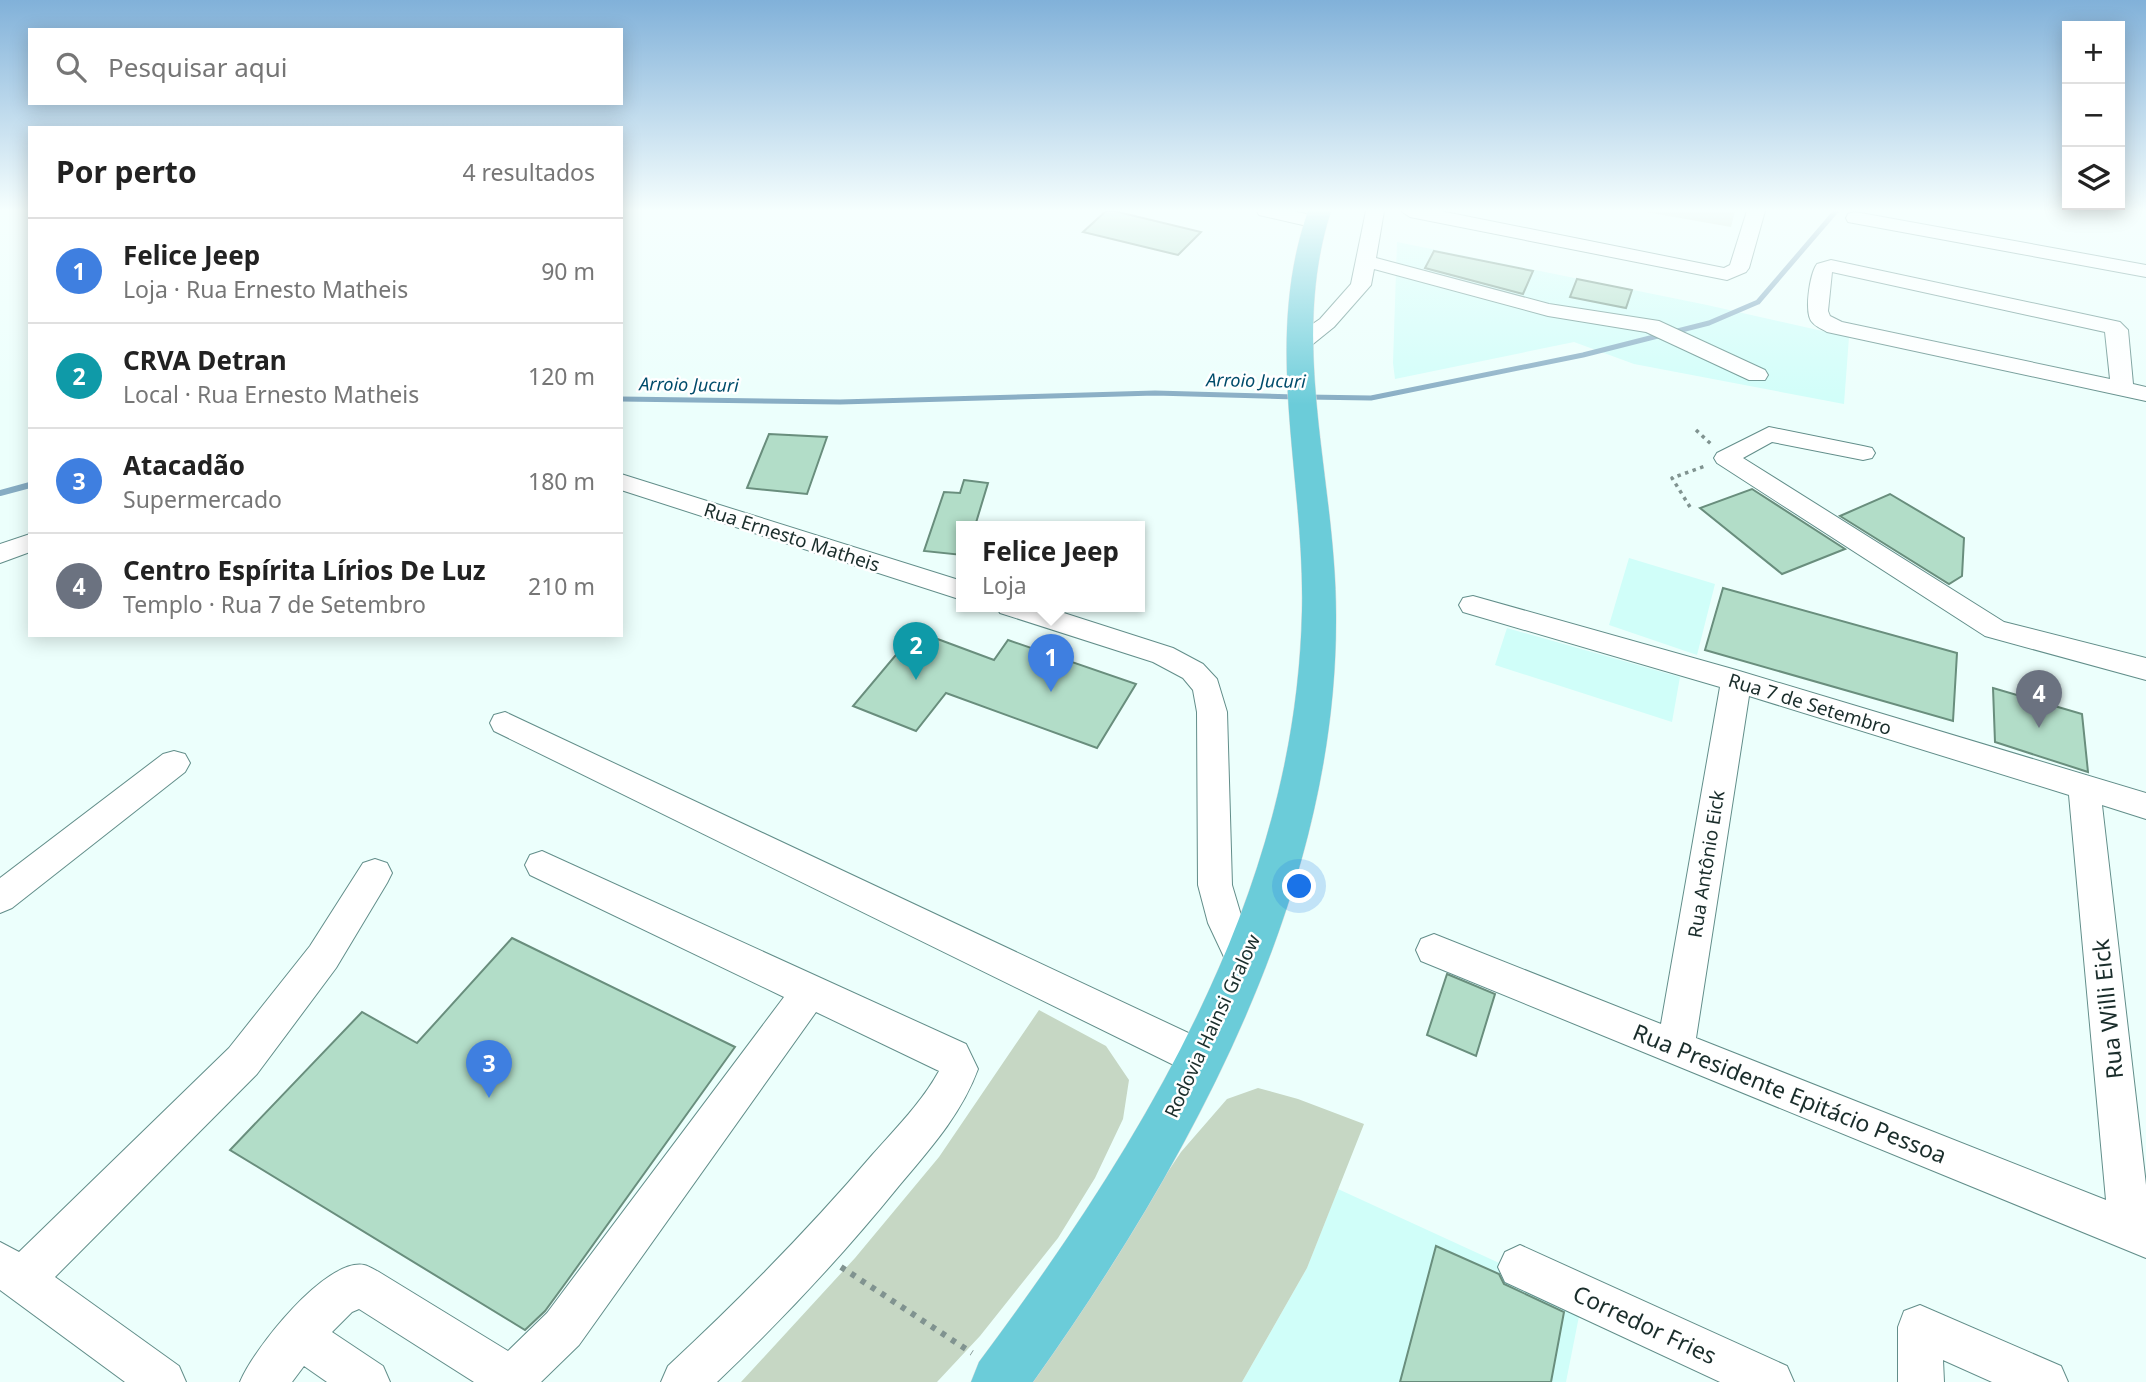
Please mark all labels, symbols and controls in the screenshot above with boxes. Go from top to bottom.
map controls [2062,21,2125,210]
button: + [2062,21,2125,84]
search box [28,28,623,105]
icon: search [52,48,90,86]
text: Pesquisar aqui [108,49,288,85]
button: − [2062,84,2125,147]
button: layers [2062,147,2125,210]
text: Por perto [56,151,197,192]
text: 4 resultados [462,156,595,188]
text: Felice Jeep [123,237,260,273]
text: 1 [72,255,86,287]
text: 90 m [541,255,595,287]
text: Loja · Rua Ernesto Matheis [123,273,408,305]
text: CRVA Detran [123,342,287,378]
text: 2 [72,360,86,392]
text: 120 m [528,360,595,392]
water label: Arroio Jucuri [1204,367,1306,393]
water label: Arroio Jucuri [637,371,739,397]
text: Local · Rua Ernesto Matheis [123,378,419,410]
text: Atacadão [123,447,245,483]
text: 3 [72,465,86,497]
text: 180 m [528,465,595,497]
text: Supermercado [123,483,282,515]
street label: Rua Ernesto Matheis [701,496,883,578]
popup [956,521,1145,612]
text: Felice Jeep [982,533,1119,569]
text: Centro Espírita Lírios De Luz [123,552,486,588]
text: Loja [982,569,1027,601]
text: 4 [72,570,86,602]
text: 210 m [528,570,595,602]
text: Templo · Rua 7 de Setembro [123,588,426,620]
pin: 2 [893,622,939,680]
pin: 1 [1028,634,1074,692]
street label: Rua 7 de Setembro [1725,667,1895,741]
pin: 4 [2016,670,2062,728]
street label: Rua Antônio Eick [1681,788,1731,940]
your location [1282,869,1316,903]
street label: Rodovia Hainsi Gralow [1158,930,1266,1122]
street label: Rua Willi Eick [2084,937,2130,1081]
street label: Rua Presidente Epitácio Pessoa [1628,1015,1952,1171]
pin: 3 [466,1040,512,1098]
street label: Corredor Fries [1568,1277,1722,1371]

